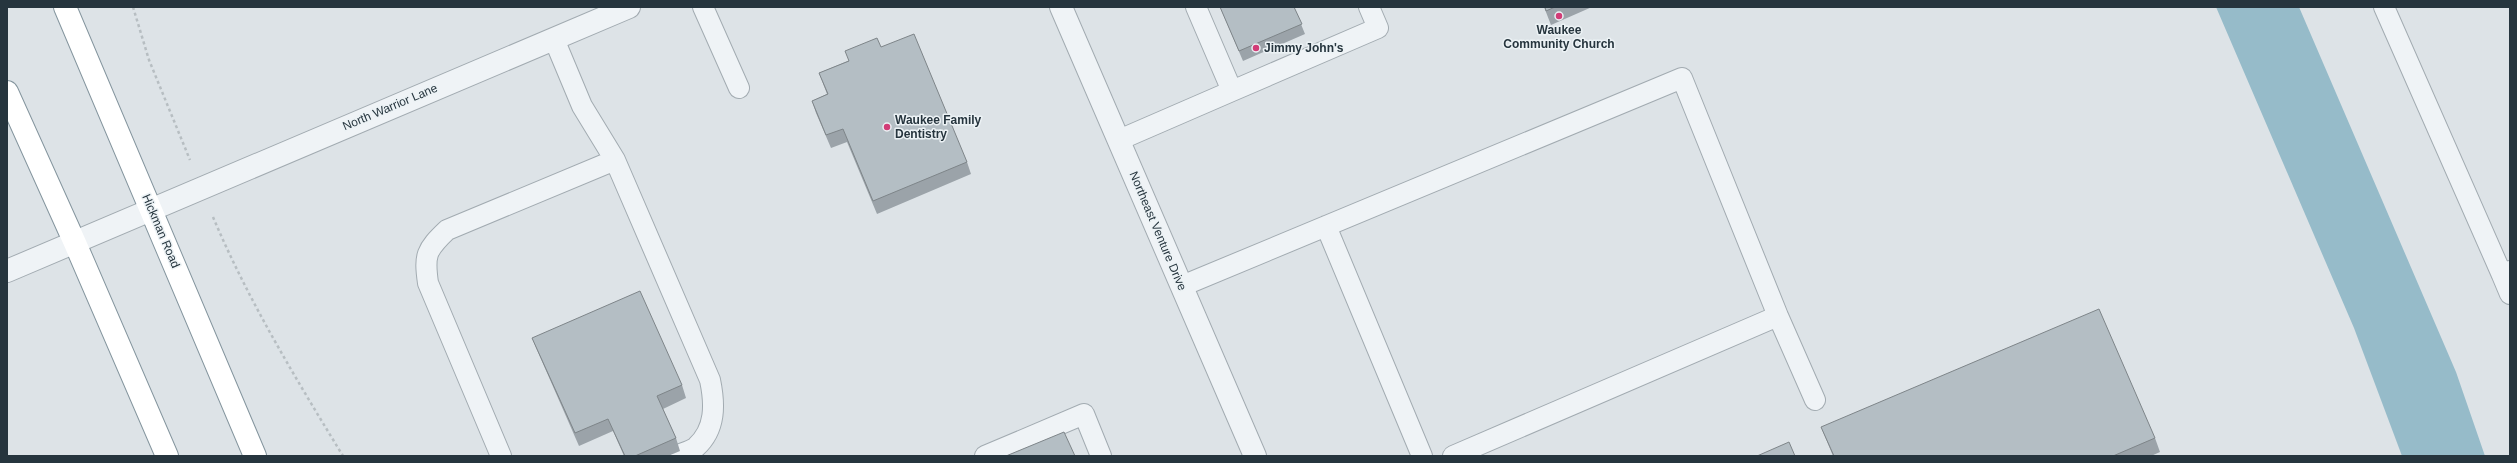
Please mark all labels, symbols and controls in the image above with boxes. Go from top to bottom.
marker: Waukee Community Church [1554,11,1564,21]
place label: Waukee Community Church [1503,23,1615,51]
place label: Jimmy John's [1264,41,1344,55]
marker: Jimmy John's [1251,43,1261,53]
street label: North Warrior Lane [341,81,440,133]
place label: Waukee Family Dentistry [895,113,982,141]
marker: Waukee Family Dentistry [882,122,892,132]
street label: Northeast Venture Drive [1127,169,1190,293]
street label: Hickman Road [139,192,183,270]

